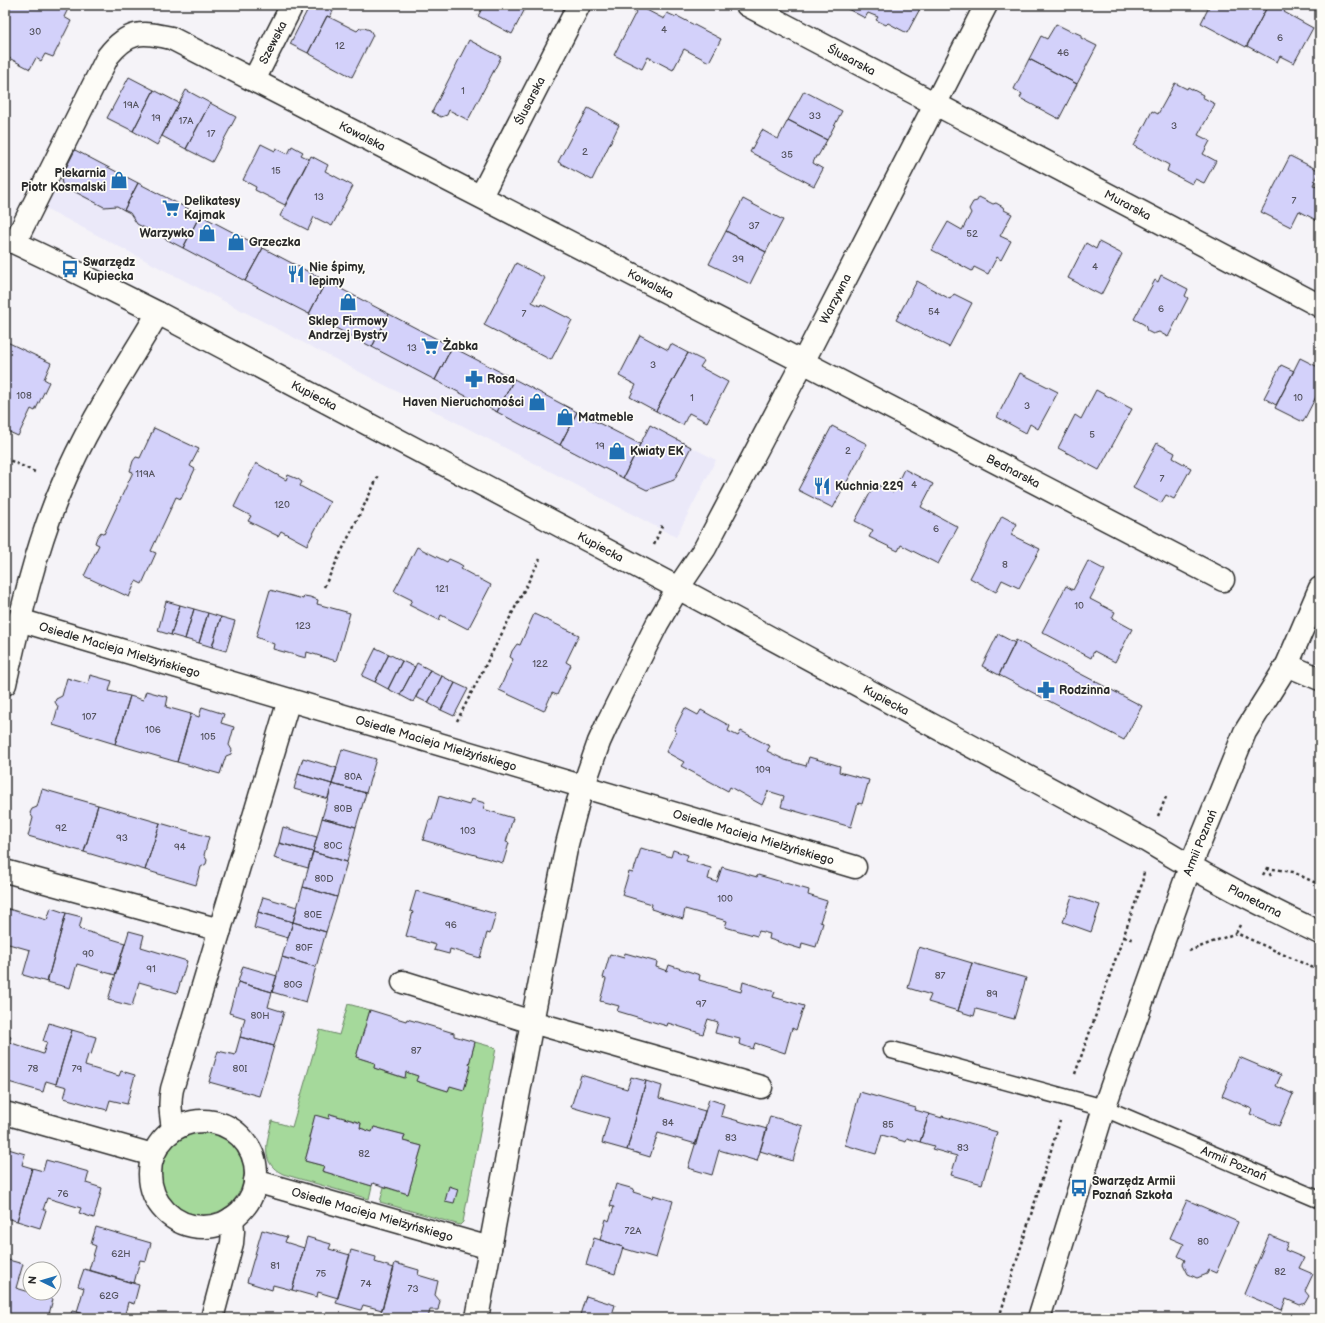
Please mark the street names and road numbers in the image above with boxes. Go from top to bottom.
street label: Szewska [256,18,291,67]
street label: Ślusarska [825,40,878,79]
street label: Ślusarska [510,74,549,128]
street label: Kowalska [336,118,388,155]
street label: Murarska [1102,187,1154,224]
street label: Kowalska [625,266,676,303]
street label: Warzywna [817,271,855,327]
street label: Kupiecka [288,378,340,414]
street label: Bednarska [983,451,1043,492]
street label: Kupiecka [575,529,626,566]
street label: Osiedle Macieja Mielżyńskiego [37,619,202,681]
street label: Kupiecka [860,682,912,719]
street label: Osiedle Macieja Mielżyńskiego [354,713,519,775]
street label: Osiedle Macieja Mielżyńskiego [671,807,836,869]
street label: Armii Poznań [1180,808,1221,878]
street label: Planetarna [1225,881,1285,921]
street label: Armii Poznań [1199,1143,1269,1184]
street label: Osiedle Macieja Mielżyńskiego [290,1185,455,1245]

